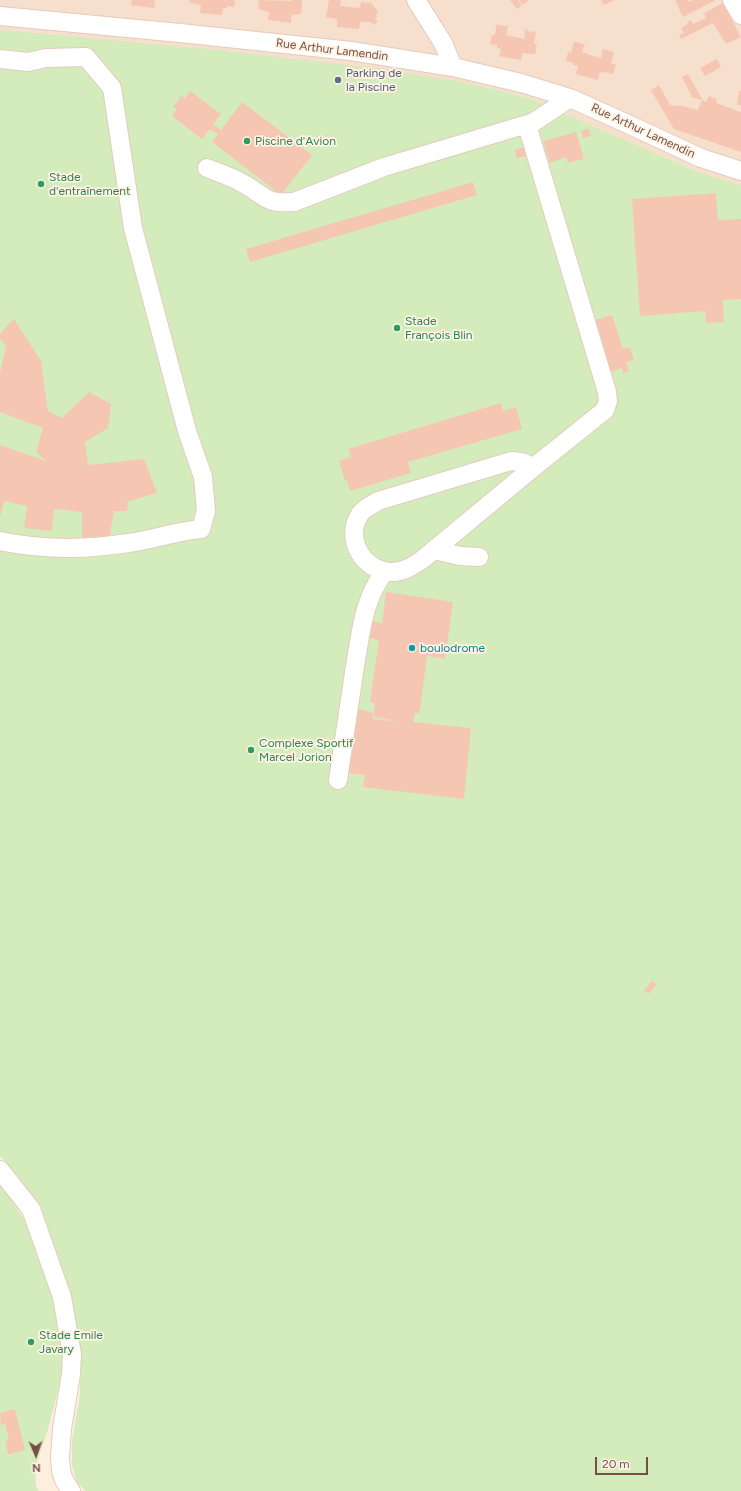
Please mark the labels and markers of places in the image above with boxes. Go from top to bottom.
place label: Parking de la Piscine [346,66,402,94]
marker: Parking de la Piscine [333,75,343,85]
place label: Piscine d'Avion [255,134,336,148]
marker: Piscine d'Avion [242,136,252,146]
place label: Stade d'entraînement [49,170,130,198]
marker: Stade d'entraînement [36,179,46,189]
place label: Stade François Blin [405,314,473,342]
marker: Stade François Blin [392,323,402,333]
place label: boulodrome [420,641,485,655]
marker: boulodrome [407,643,417,653]
place label: Complexe Sportif Marcel Jorion [259,736,353,764]
marker: Complexe Sportif Marcel Jorion [246,745,256,755]
place label: Stade Emile Javary [39,1328,103,1356]
marker: Stade Emile Javary [26,1337,36,1347]

